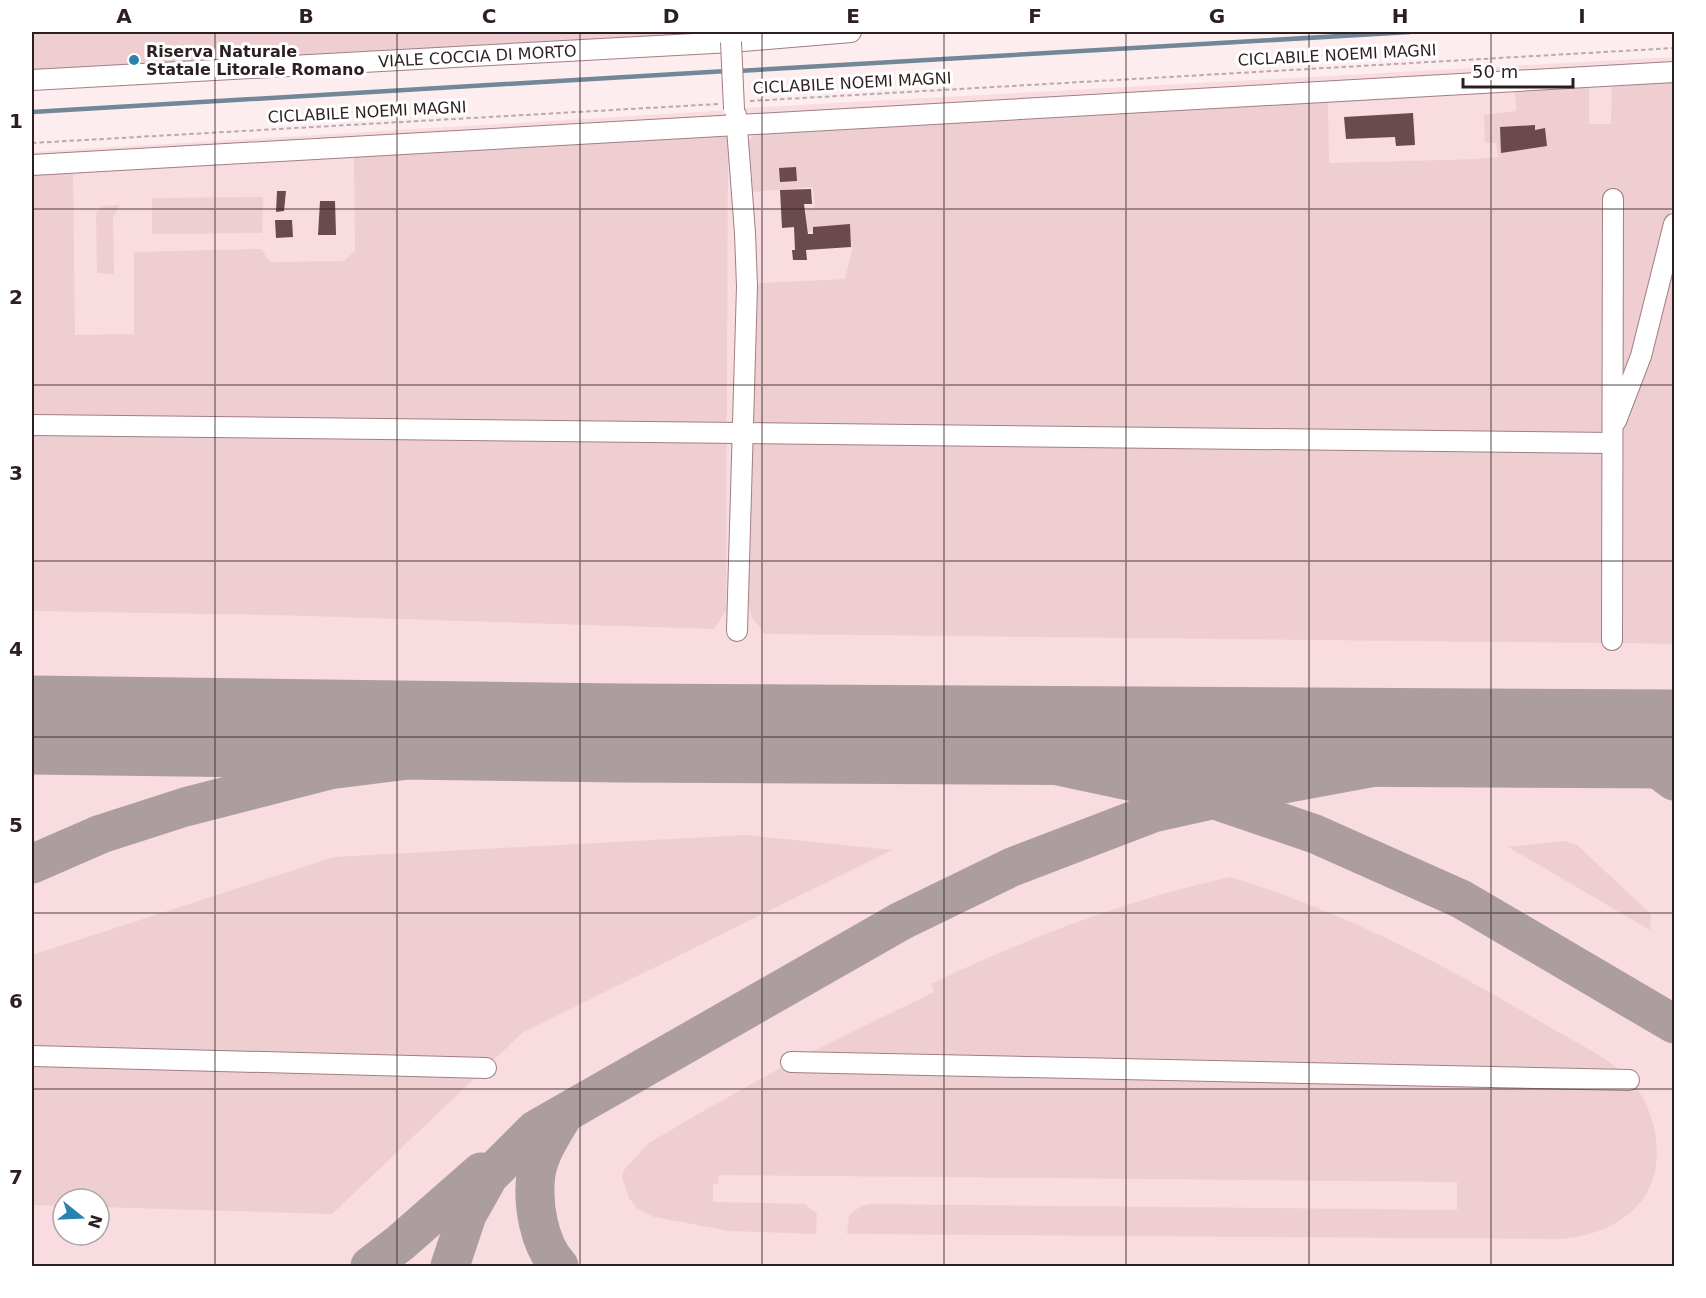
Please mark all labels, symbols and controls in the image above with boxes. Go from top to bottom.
text: A [116,4,132,28]
text: B [298,4,314,28]
text: C [482,4,496,28]
text: D [663,4,679,28]
text: E [846,4,860,28]
text: F [1028,4,1042,28]
text: G [1209,4,1225,28]
text: H [1392,4,1408,28]
text: I [1578,4,1586,28]
street label: CICLABILE NOEMI MAGNI [1237,40,1437,70]
street label: VIALE COCCIA DI MORTO [378,41,577,71]
place label: Riserva Naturale Statale Litorale Romano [146,42,364,79]
scale bar [1463,51,1572,89]
marker: Riserva Naturale Statale Litorale Romano [127,53,141,67]
text: 50 m [1472,61,1518,82]
street label: CICLABILE NOEMI MAGNI [752,68,952,98]
street label: CICLABILE NOEMI MAGNI [267,97,467,127]
text: 1 [9,109,23,133]
text: 2 [9,285,23,309]
text: 3 [9,461,23,485]
text: 4 [9,637,23,661]
text: 5 [9,813,23,837]
text: 6 [9,989,23,1013]
text: 7 [9,1165,23,1189]
north arrow [51,1187,111,1247]
text: N [84,1212,106,1231]

